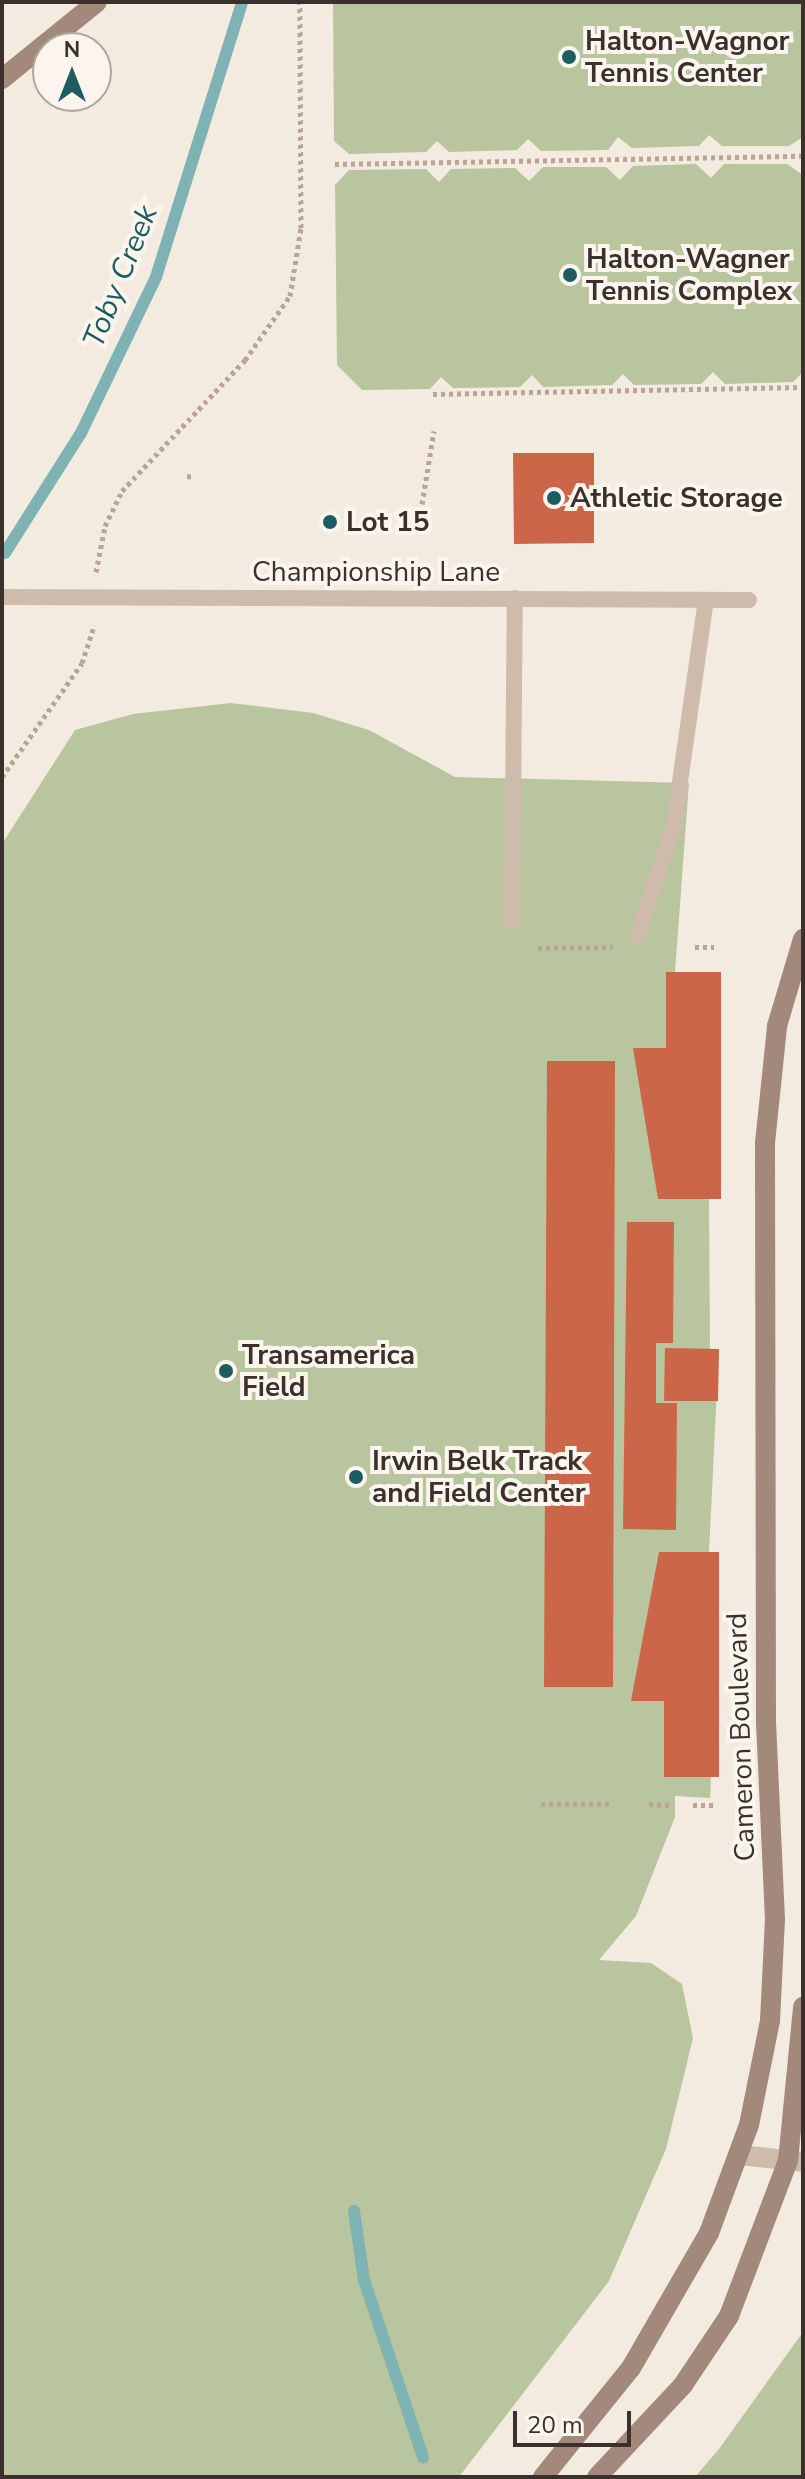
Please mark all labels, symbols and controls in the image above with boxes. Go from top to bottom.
place label: Halton-Wagnor Tennis Center [585,24,790,90]
north arrow [32,32,112,112]
text: N [64,35,80,65]
marker: Halton-Wagnor Tennis Center [560,48,578,66]
water label: Toby Creek [76,200,166,354]
place label: Halton-Wagner Tennis Complex [586,242,792,308]
marker: Halton-Wagner Tennis Complex [561,266,579,284]
place label: Athletic Storage [570,481,783,515]
marker: Athletic Storage [545,489,563,507]
place label: Lot 15 [346,505,429,539]
marker: Lot 15 [321,513,339,531]
street label: Championship Lane [252,555,500,589]
place label: Transamerica Field [242,1338,415,1404]
marker: Transamerica Field [217,1362,235,1380]
place label: Irwin Belk Track and Field Center [372,1444,586,1510]
marker: Irwin Belk Track and Field Center [347,1468,365,1486]
street label: Cameron Boulevard [720,1612,762,1862]
scale bar [517,2395,635,2445]
text: 20 m [527,2409,583,2441]

